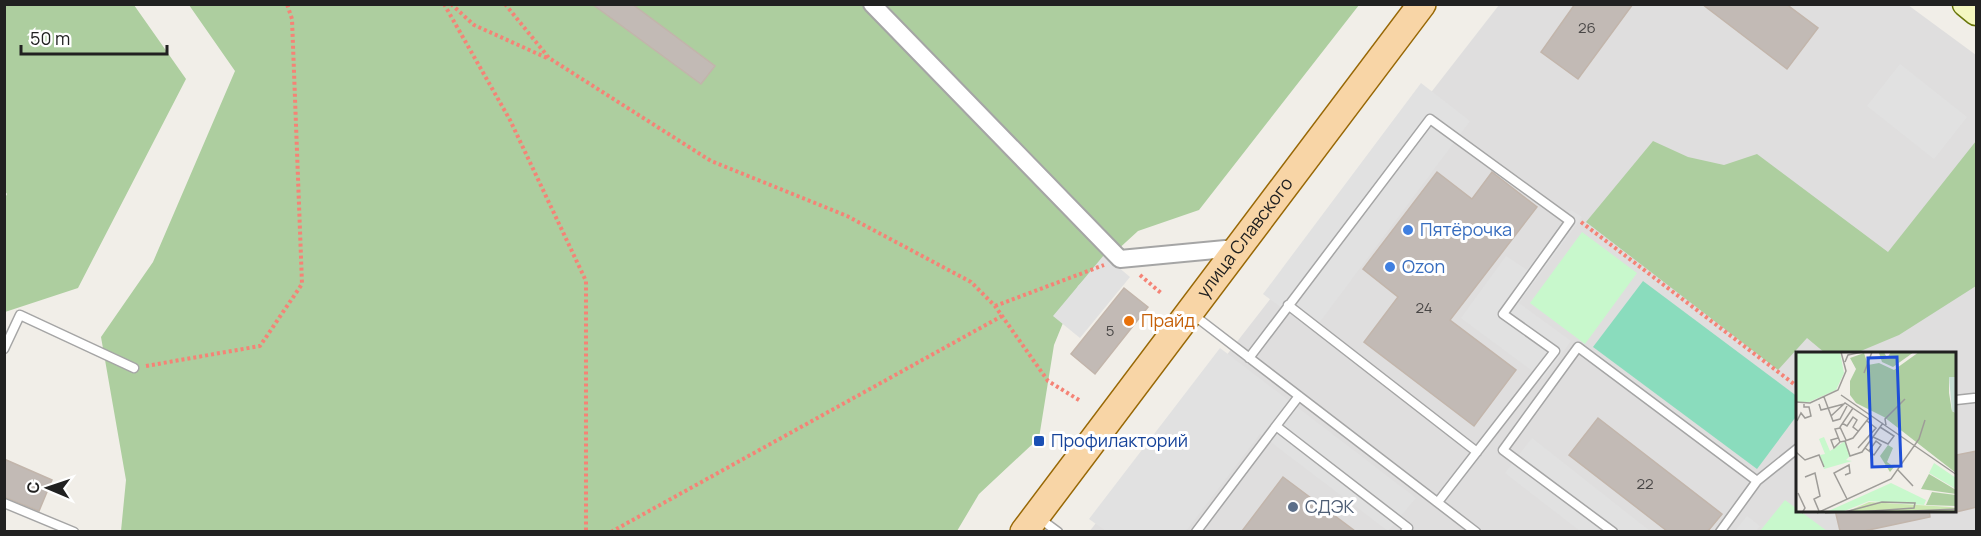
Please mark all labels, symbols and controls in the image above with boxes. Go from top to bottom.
house number: 26 [1578,17,1596,38]
scale bar [21,18,166,56]
text: 50 m [30,26,70,50]
street label: улица Славского [1191,172,1298,302]
place label: Пятёрочка [1420,217,1512,241]
marker: Пятёрочка [1401,223,1415,237]
place label: Ozon [1402,254,1445,278]
marker: Ozon [1383,260,1397,274]
house number: 24 [1415,297,1433,318]
place label: Прайд [1141,308,1195,332]
marker: Прайд [1122,314,1136,328]
house number: 5 [1106,320,1114,341]
inset map [1796,352,1957,512]
place label: Профилакторий [1051,428,1188,452]
marker: Профилакторий [1032,434,1046,448]
north arrow [18,458,78,518]
house number: 22 [1636,473,1654,494]
text: С [22,481,44,494]
place label: СДЭК [1305,494,1354,518]
marker: СДЭК [1286,500,1300,514]

